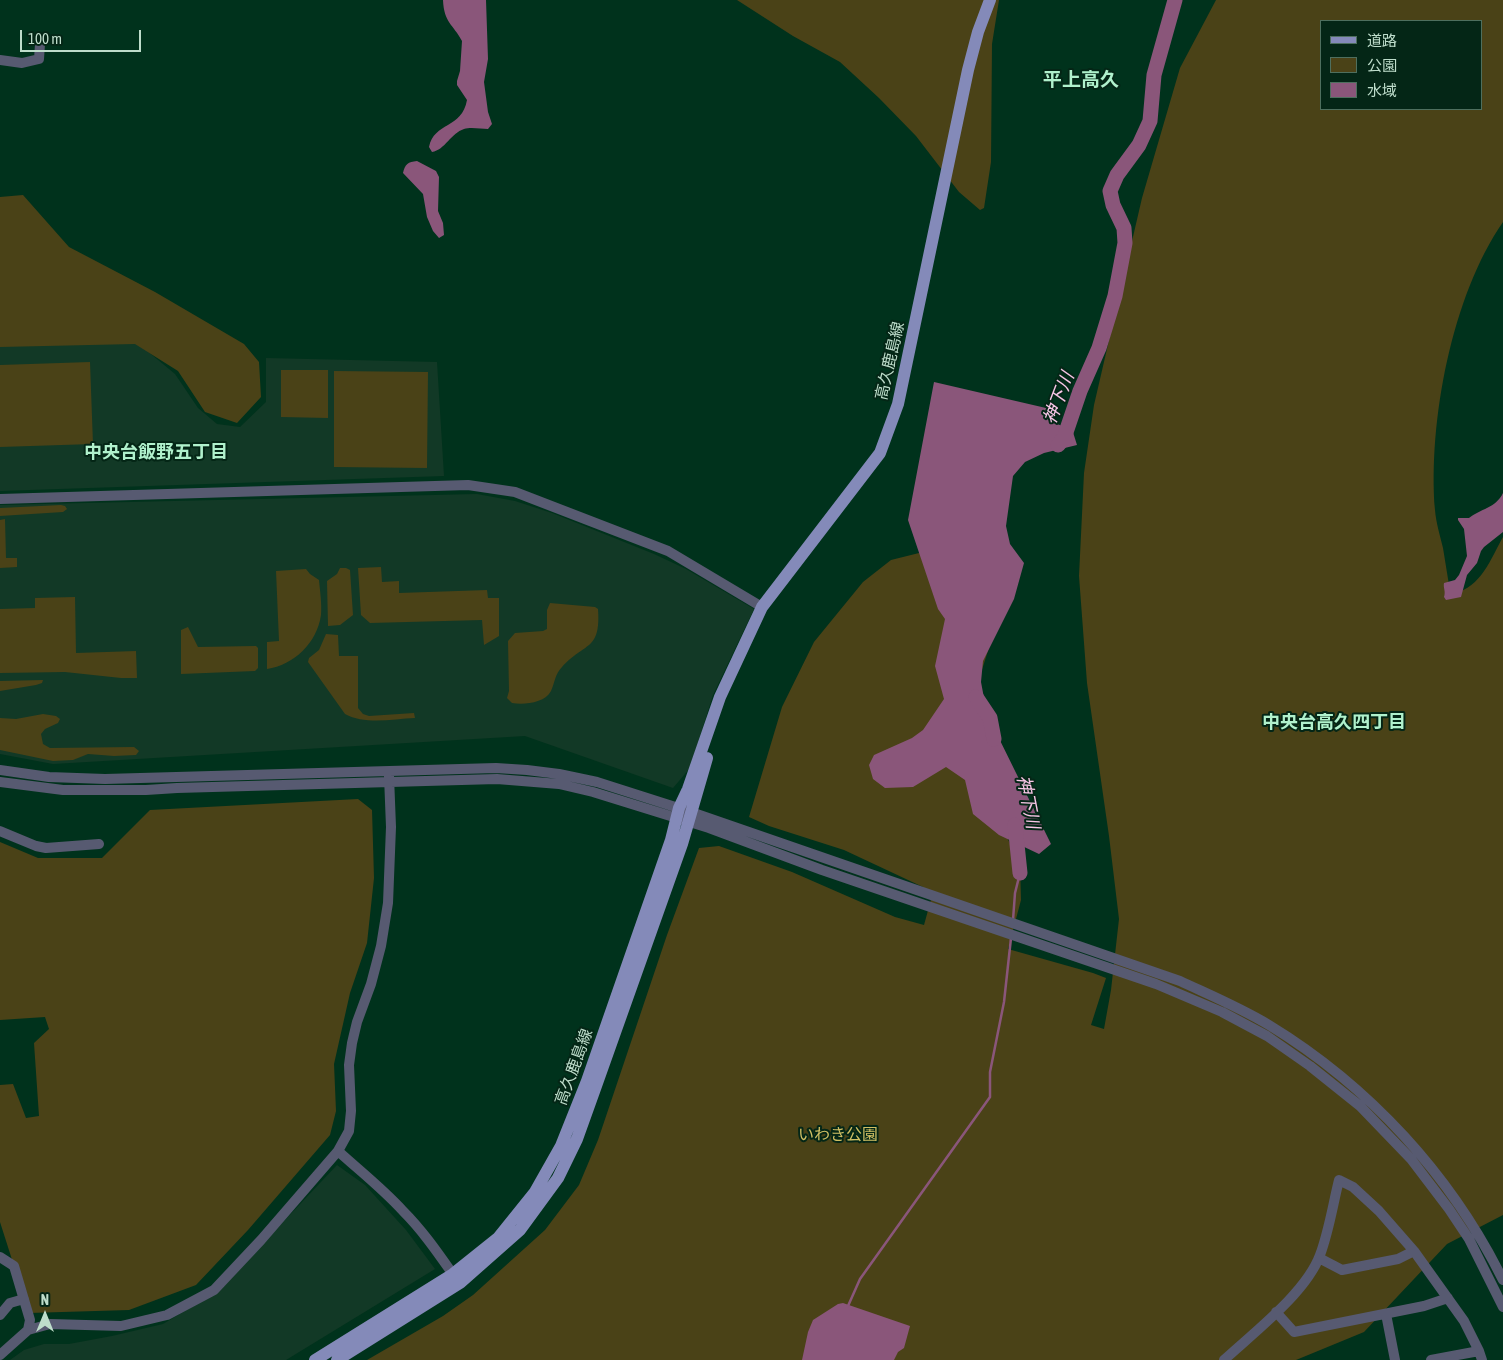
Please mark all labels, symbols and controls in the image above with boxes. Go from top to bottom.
scale bar [22,20,144,52]
legend [1320,20,1483,110]
text: 100 m [28,30,62,47]
text: 道路 [1367,32,1397,49]
text: 公園 [1367,57,1397,74]
district label: 平上高久 [1043,69,1119,91]
text: 水域 [1367,82,1397,99]
street label: 高久鹿島線 [872,320,908,402]
water label: 神下川 [1039,369,1079,427]
district label: 中央台飯野五丁目 [84,441,228,463]
district label: 中央台高久四丁目 [1262,711,1406,733]
water label: 神下川 [1012,773,1044,831]
street label: 高久鹿島線 [551,1026,597,1108]
park label: いわき公園 [798,1125,878,1145]
north arrow [20,1290,70,1340]
text: N [41,1292,49,1308]

